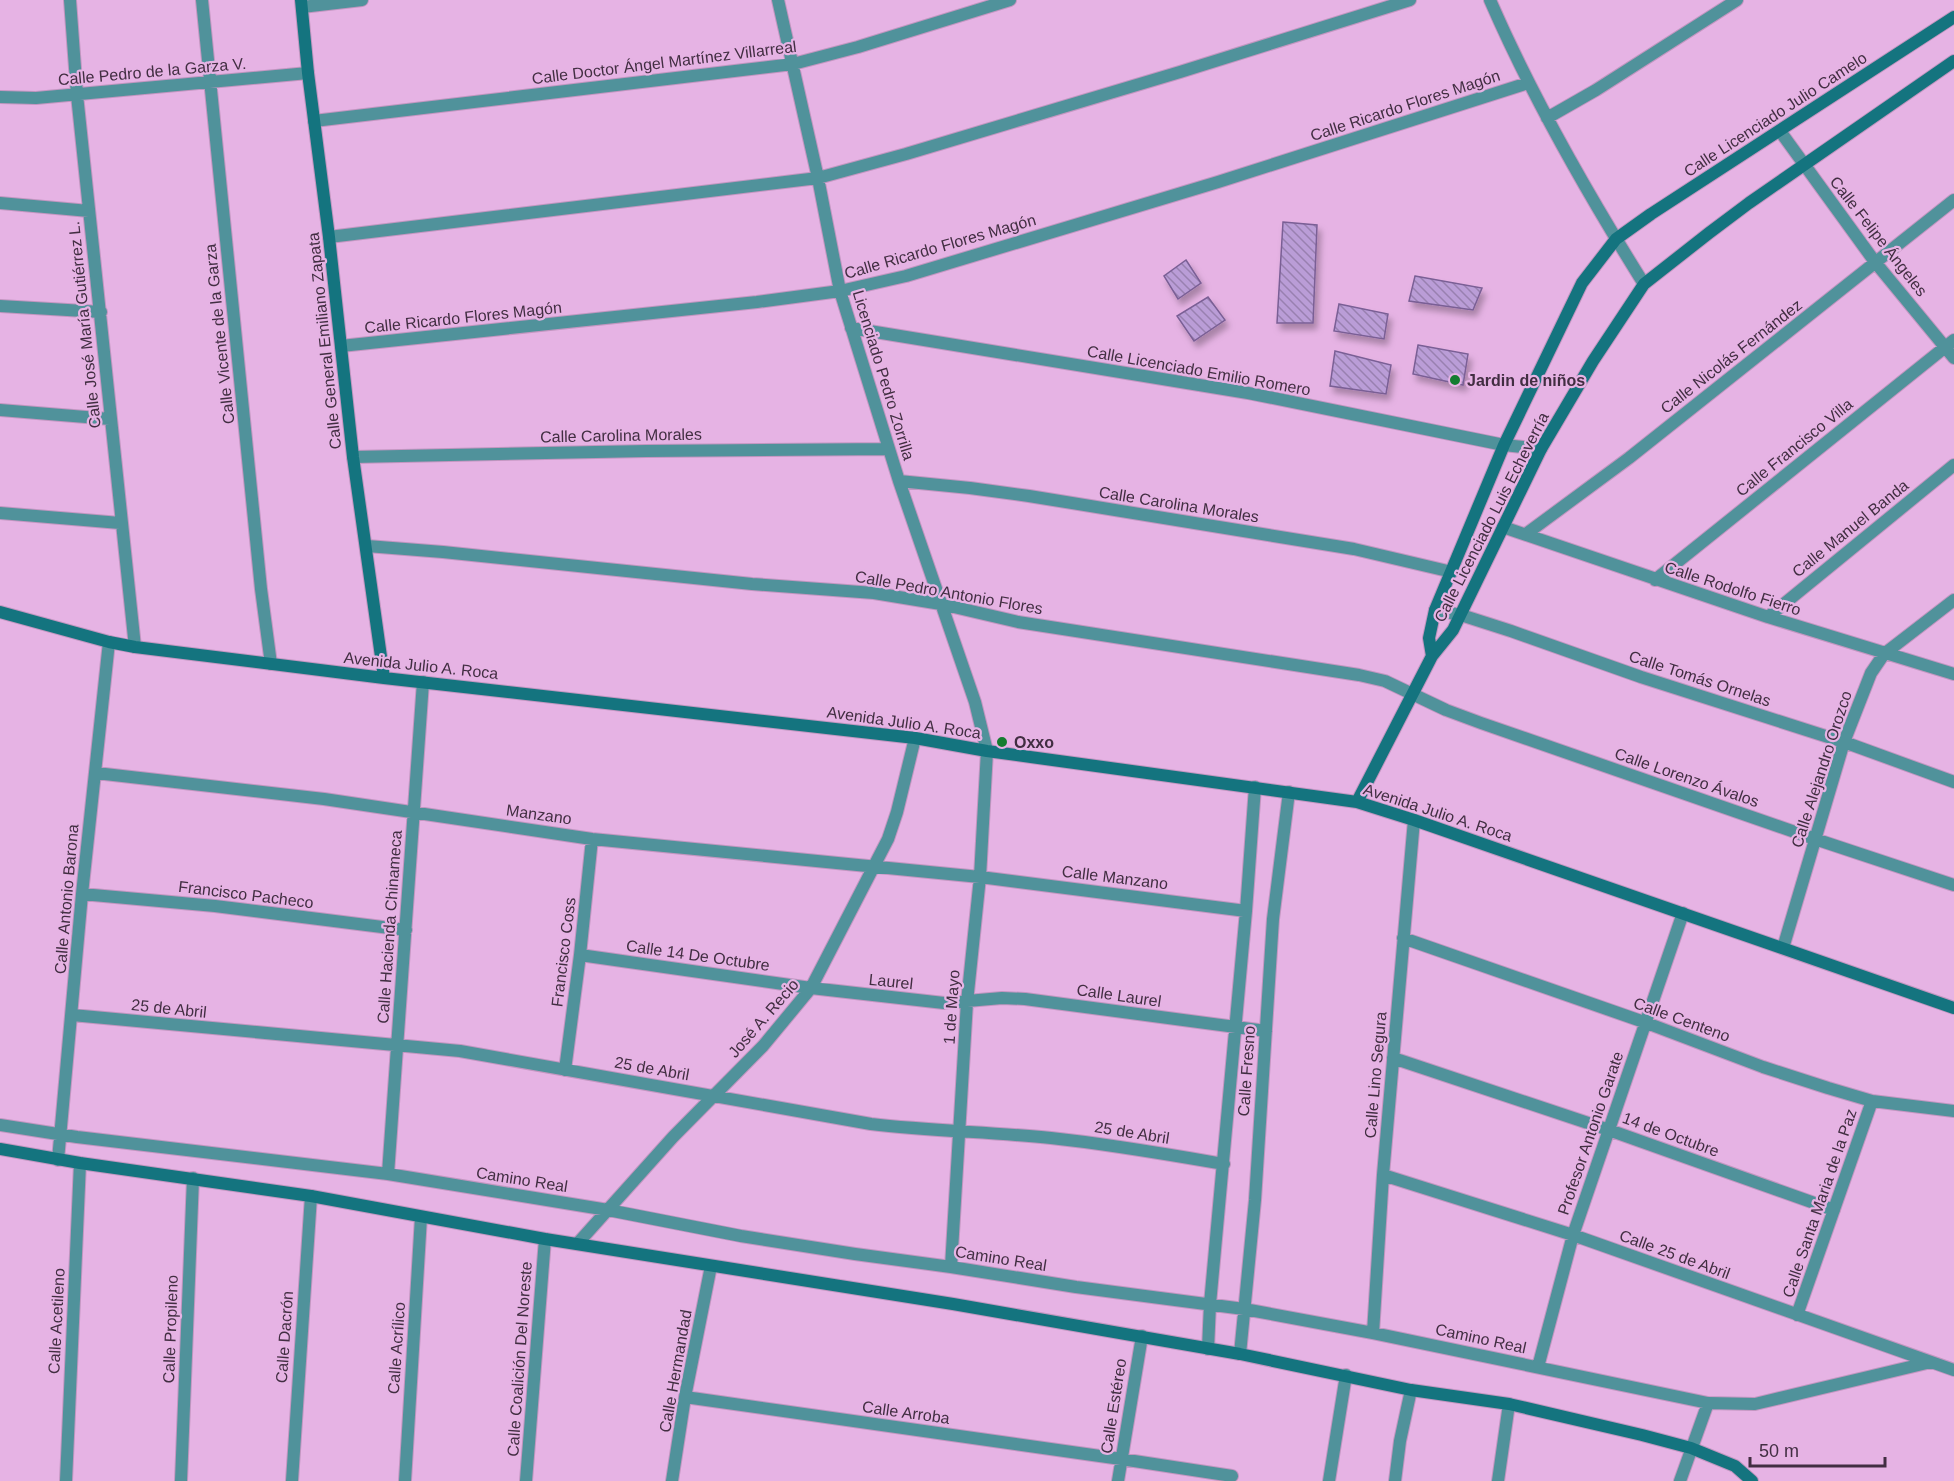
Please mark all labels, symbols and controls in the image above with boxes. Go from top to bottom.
street label: Calle Doctor Ángel Martínez Villarreal [531,37,797,87]
street label: Calle Licenciado Julio Camelo [1681,49,1870,180]
street label: Calle Pedro de la Garza V. [57,55,247,88]
street label: Calle Ricardo Flores Magón [1308,67,1502,144]
street label: Calle Felipe Ángeles [1827,173,1931,299]
street label: Calle Ricardo Flores Magón [842,211,1038,282]
street label: Calle José María Gutiérrez L. [65,221,104,429]
street label: Calle General Emiliano Zapata [305,232,344,450]
street label: Calle Vicente de la Garza [202,243,237,425]
street label: Licenciado Pedro Zorrilla [850,288,918,462]
street label: Calle Nicolás Fernández [1657,296,1805,417]
street label: Calle Ricardo Flores Magón [364,299,563,336]
street label: Calle Licenciado Emilio Romero [1086,342,1312,399]
place label: Jardin de niños [1467,372,1585,389]
marker: Jardin de niños [1448,373,1462,387]
street label: Calle Francisco Villa [1733,395,1856,500]
street label: Calle Licenciado Luis Echeverría [1431,409,1552,625]
street label: Calle Carolina Morales [540,426,702,445]
street label: Calle Manuel Banda [1789,476,1912,580]
street label: Calle Carolina Morales [1098,483,1260,526]
street label: Calle Rodolfo Fierro [1663,558,1803,619]
street label: Calle Pedro Antonio Flores [854,568,1044,617]
street label: Calle Tomás Ornelas [1627,647,1773,709]
street label: Avenida Julio A. Roca [343,649,499,682]
street label: Calle Alejandro Orozco [1788,689,1855,850]
street label: Avenida Julio A. Roca [826,703,982,742]
place label: Oxxo [1014,734,1054,751]
marker: Oxxo [995,735,1009,749]
street label: Calle Lorenzo Ávalos [1613,744,1761,810]
street label: Avenida Julio A. Roca [1361,780,1514,845]
street label: Manzano [505,801,573,828]
street label: Calle Antonio Barona [51,823,82,975]
street label: Calle Hacienda Chinameca [374,830,405,1024]
street label: Calle Manzano [1061,863,1169,892]
street label: Francisco Pacheco [177,878,315,911]
street label: Francisco Coss [548,896,579,1008]
street label: Calle 14 De Octubre [625,937,771,974]
street label: 1 de Mayo [940,969,963,1045]
street label: Laurel [868,971,914,992]
street label: José A. Recio [725,976,802,1061]
street label: Calle Laurel [1075,981,1162,1010]
street label: Calle Centeno [1631,994,1732,1045]
street label: 25 de Abril [130,996,207,1021]
street label: Calle Lino Segura [1361,1011,1390,1139]
street label: Calle Fresno [1235,1025,1258,1117]
street label: Profesor Antonio Garate [1554,1049,1626,1217]
street label: 25 de Abril [613,1054,691,1083]
street label: Calle Santa Maria de la Paz [1779,1107,1860,1300]
street label: 14 de Octubre [1620,1109,1721,1160]
street label: 25 de Abril [1093,1118,1171,1147]
street label: Camino Real [475,1164,569,1195]
street label: Calle 25 de Abril [1617,1227,1732,1282]
street label: Camino Real [954,1243,1048,1274]
street label: Calle Coalición Del Noreste [504,1261,535,1457]
street label: Calle Acetileno [45,1268,68,1374]
street label: Calle Propileno [160,1274,181,1384]
street label: Calle Dacrón [273,1290,296,1384]
street label: Calle Acrílico [385,1301,408,1395]
street label: Calle Hermandad [656,1308,695,1434]
street label: Camino Real [1434,1321,1528,1356]
street label: Calle Estéreo [1098,1357,1129,1455]
street label: Calle Arroba [861,1398,951,1427]
scale bar [1750,1430,1885,1468]
text: 50 m [1759,1441,1799,1461]

